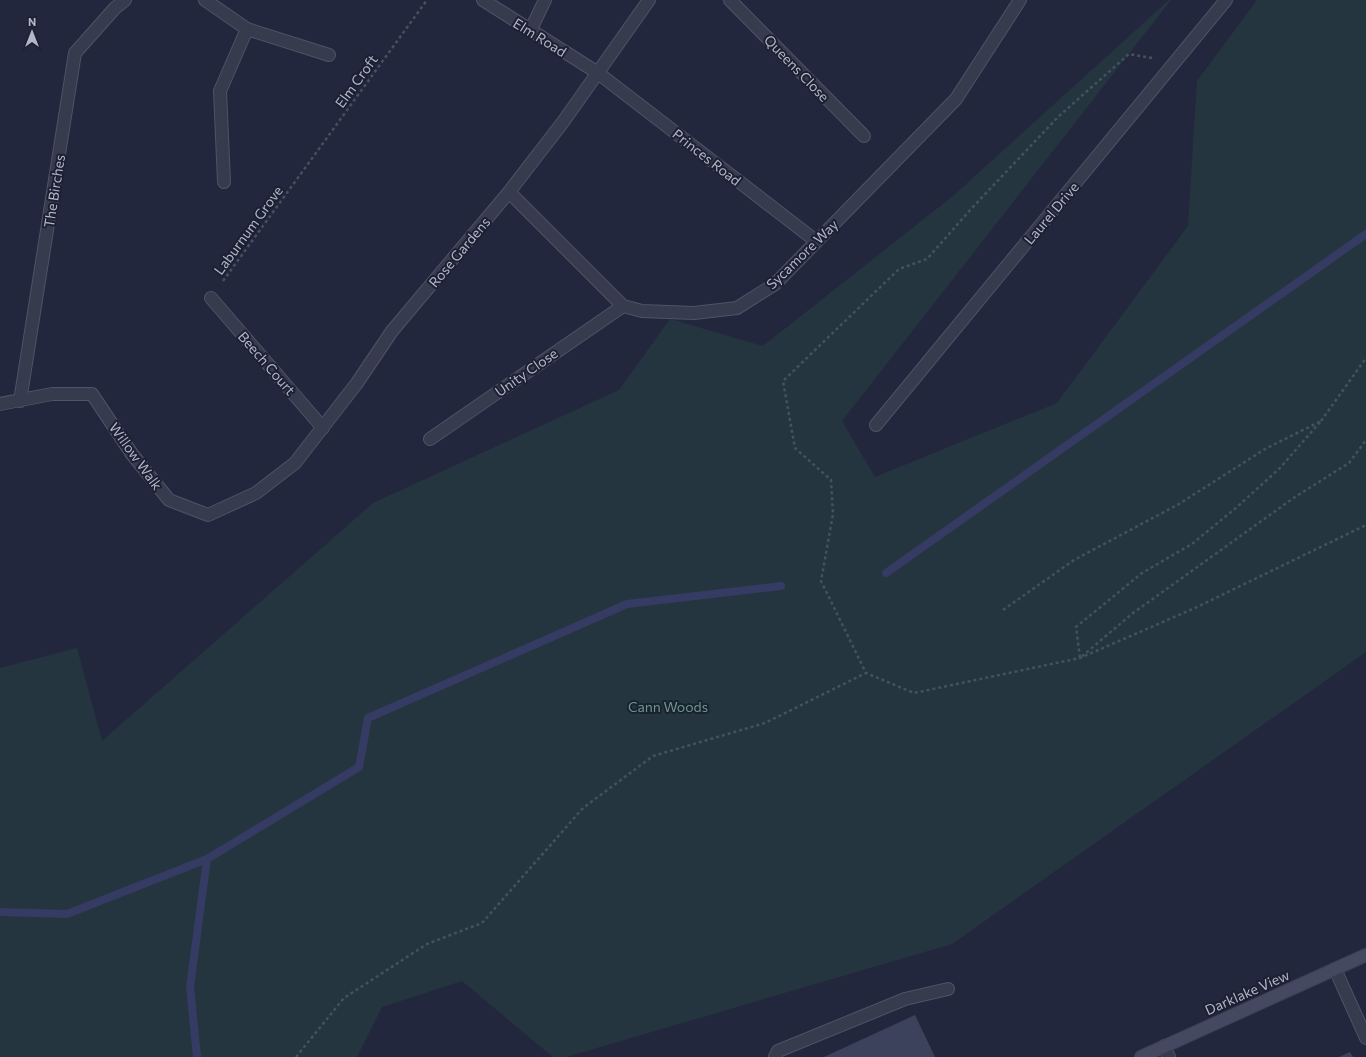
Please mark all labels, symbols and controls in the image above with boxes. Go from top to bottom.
north arrow [12,12,52,52]
street label: Elm Road [510,14,570,60]
text: N [28,15,36,28]
street label: Queens Close [761,31,833,105]
street label: Elm Croft [331,51,381,111]
street label: Princes Road [669,125,745,189]
street label: The Birches [40,153,68,229]
street label: Laurel Drive [1020,178,1082,248]
street label: Laburnum Grove [210,182,286,278]
street label: Rose Gardens [425,213,493,291]
street label: Sycamore Way [763,216,841,292]
street label: Beech Court [235,328,299,398]
street label: Unity Close [491,344,561,400]
street label: Willow Walk [106,419,166,493]
park label: Cann Woods [628,698,708,715]
street label: Darklake View [1202,966,1292,1018]

